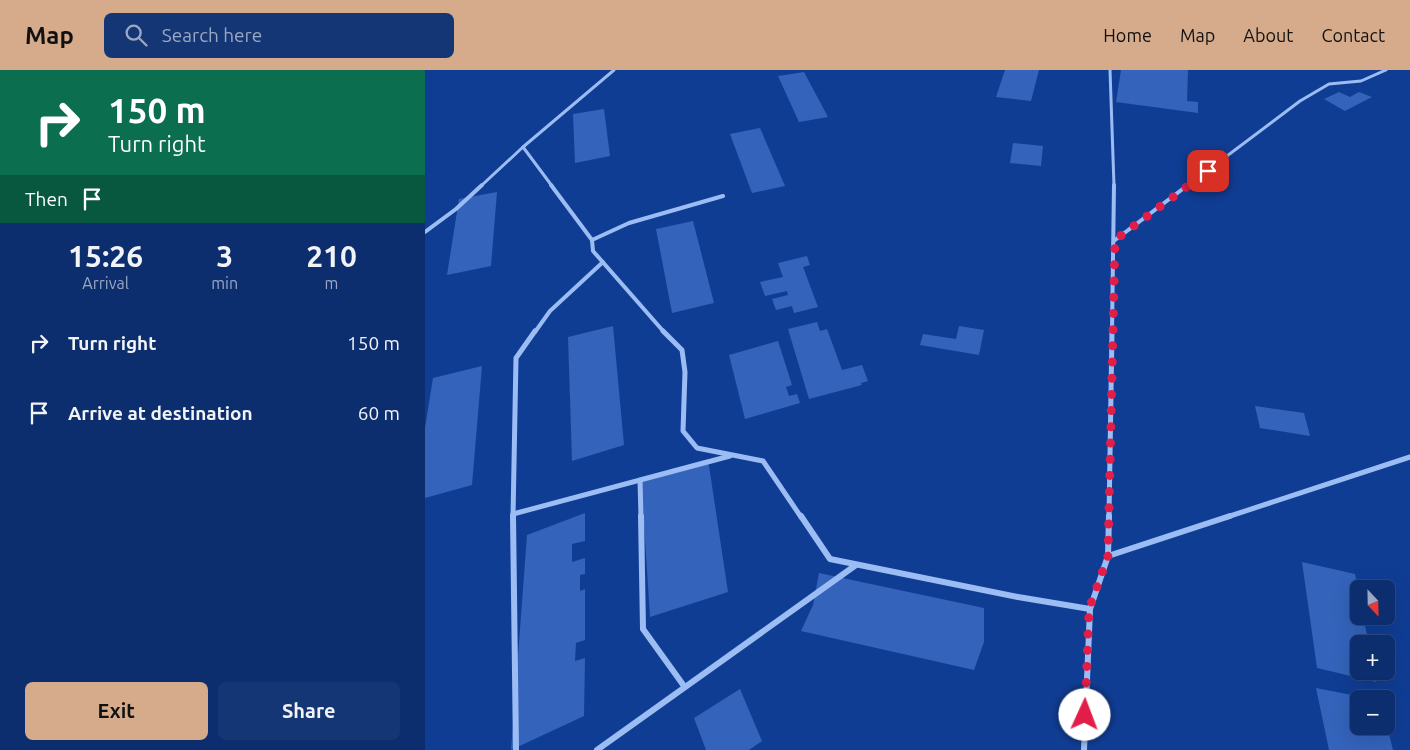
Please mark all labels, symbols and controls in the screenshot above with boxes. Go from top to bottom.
search box [104,13,454,58]
icon: search [122,21,150,49]
text: Map [25,22,74,49]
text: Search here [162,24,262,46]
text: Home [1103,25,1152,45]
text: Map [1180,25,1215,45]
text: About [1243,25,1293,45]
text: Contact [1321,25,1385,45]
icon: right [25,90,90,155]
text: 150 m [108,90,206,130]
text: Turn right [108,131,206,156]
pin [1187,150,1229,192]
icon: arrive [1194,157,1222,185]
icon: arrive [78,185,106,213]
text: Then [25,188,68,210]
text: 15:26 [68,239,143,273]
text: 3 [216,239,233,273]
text: 210 [306,239,357,273]
text: Arrival [82,274,129,292]
text: min [211,274,238,292]
text: m [325,274,338,292]
icon: right [25,329,53,357]
text: Turn right [68,332,156,354]
text: 150 m [347,332,400,354]
icon: arrive [25,399,53,427]
text: Arrive at destination [68,402,253,424]
text: 60 m [358,402,400,424]
north arrow [1350,580,1395,625]
map controls [1350,580,1395,735]
button: + [1350,635,1395,680]
button: Exit [25,682,208,740]
button: Share [218,682,400,740]
position arrow [1058,688,1110,740]
button: − [1350,690,1395,735]

